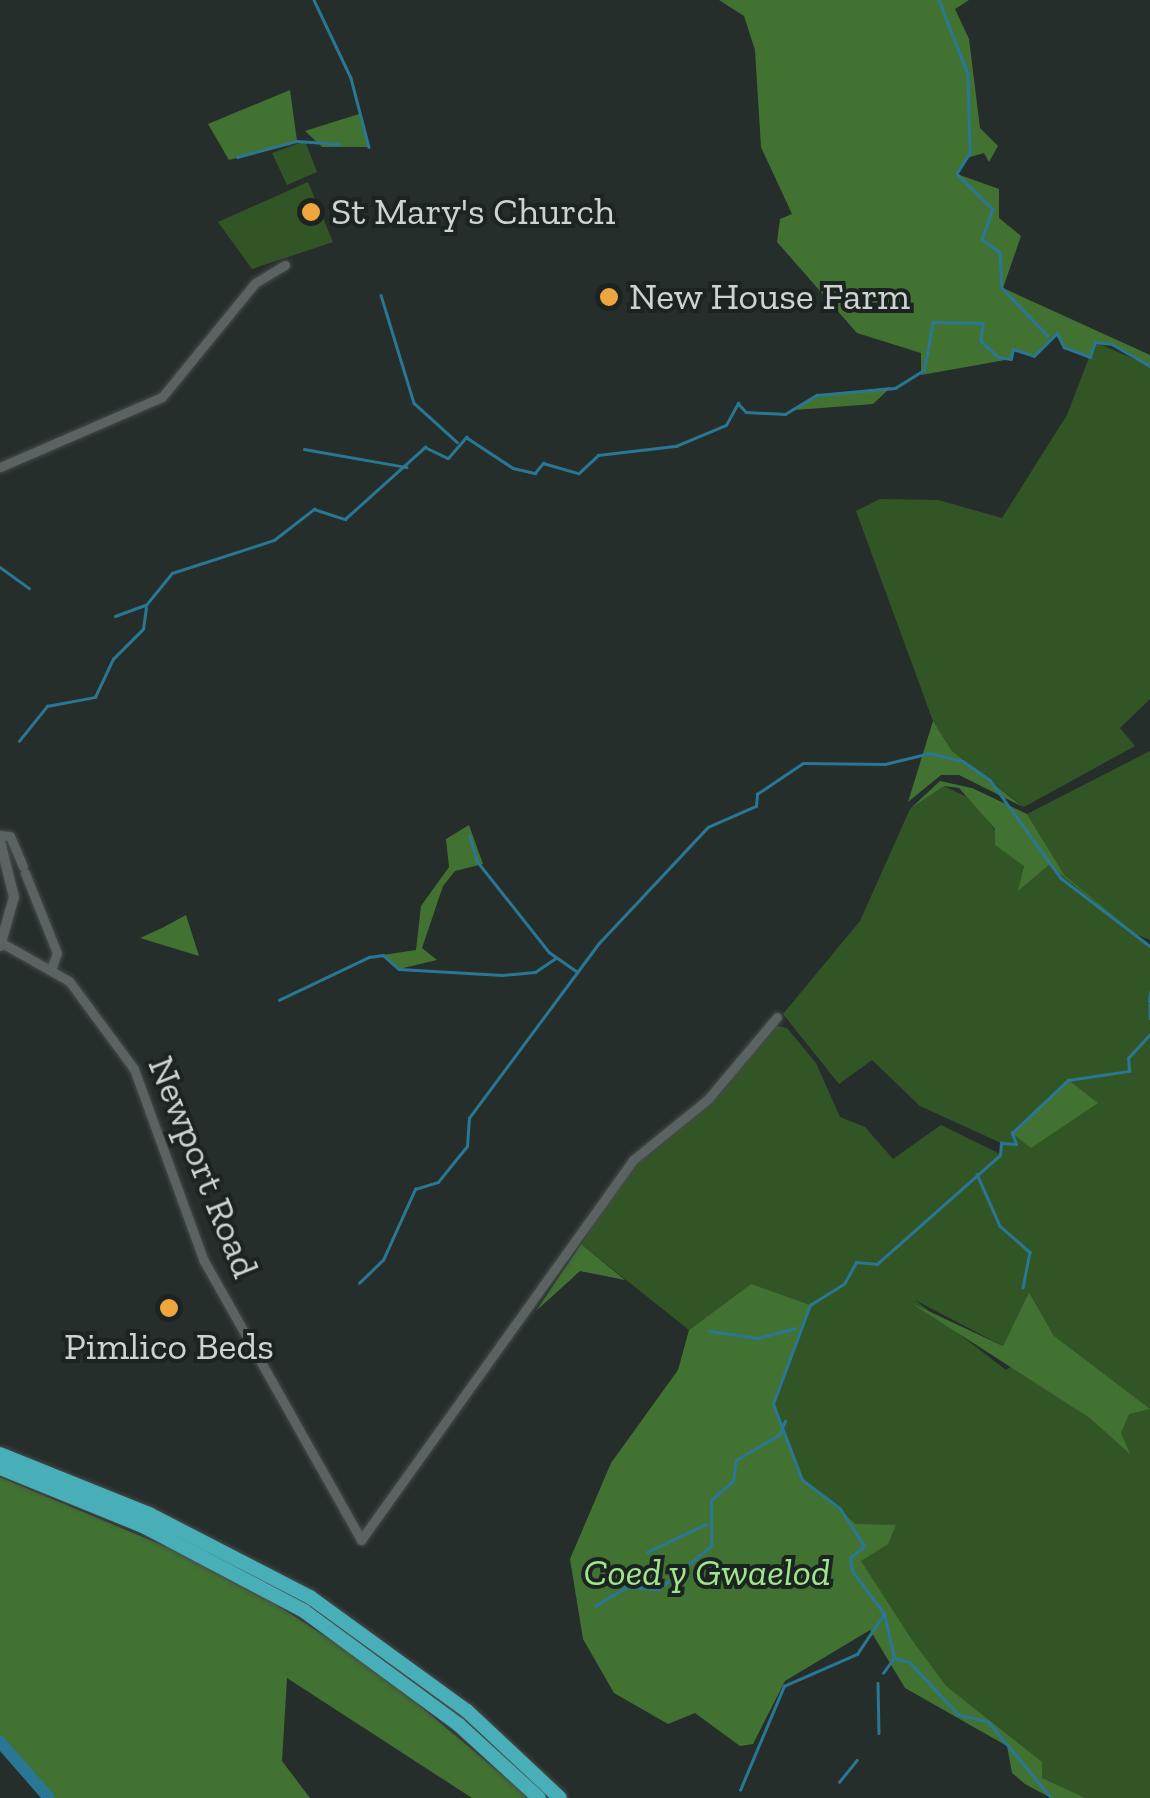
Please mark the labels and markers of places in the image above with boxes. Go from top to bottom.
place label: St Mary's Church [331,189,615,235]
marker: St Mary's Church [300,201,322,223]
place label: New House Farm [629,274,911,320]
marker: New House Farm [598,286,620,308]
marker: Pimlico Beds [158,1297,180,1319]
place label: Pimlico Beds [64,1324,274,1370]

